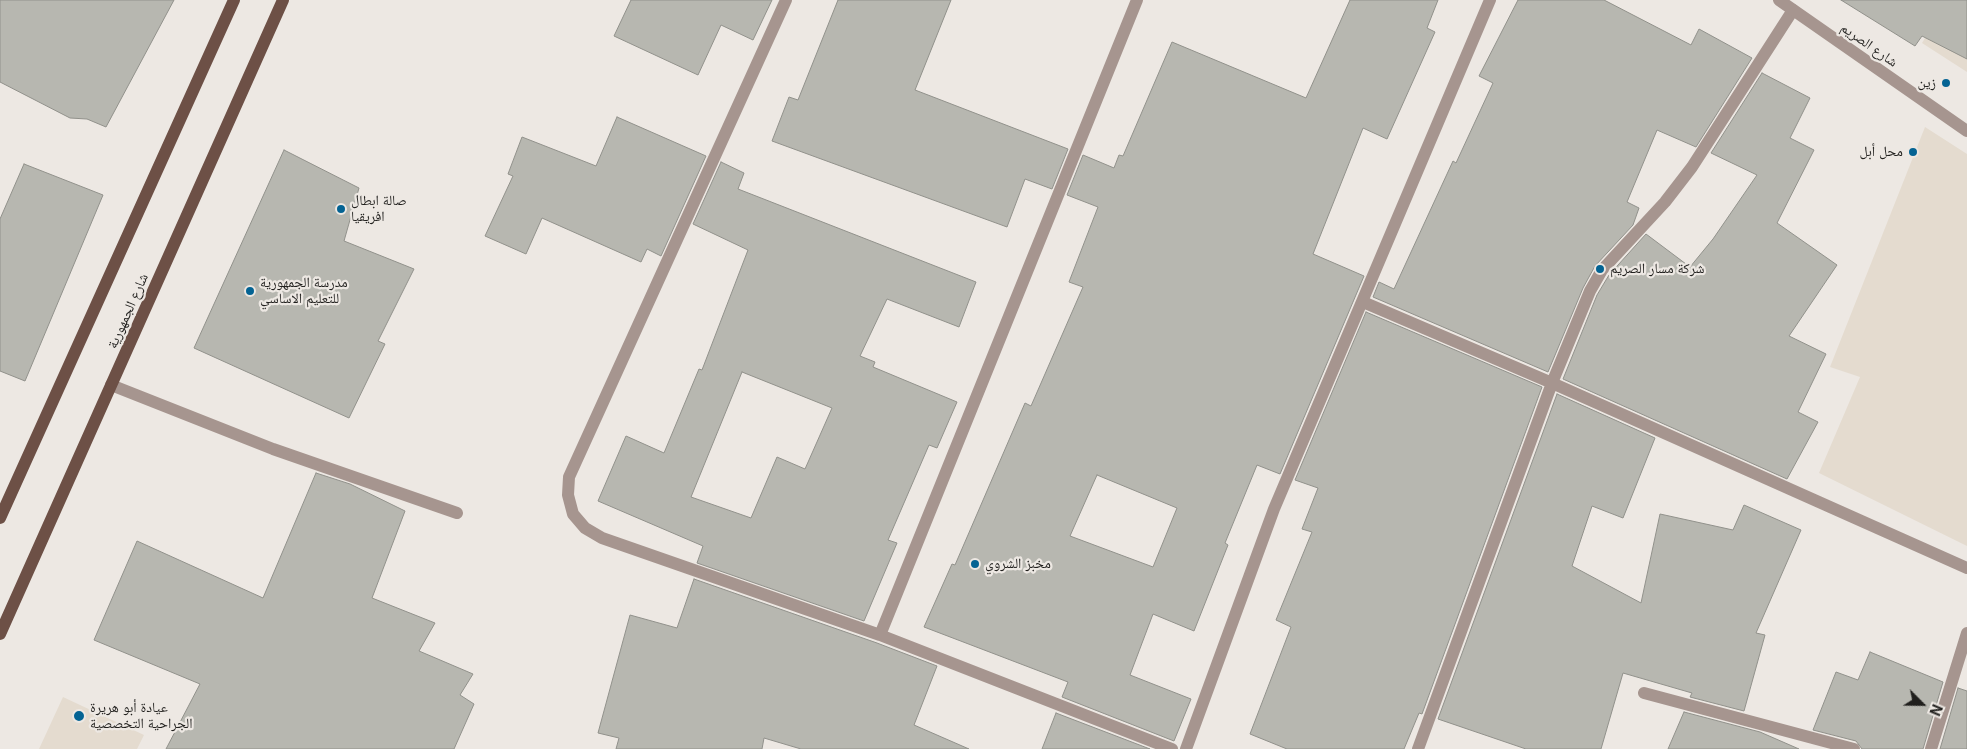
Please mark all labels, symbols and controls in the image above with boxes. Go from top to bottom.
street label: شارع الصريم [1837,19,1901,71]
place label: زين [1918,75,1936,91]
marker: زين [1940,77,1952,89]
place label: محل أبل [1860,144,1903,160]
marker: محل أبل [1907,146,1919,158]
place label: صالة ابطال افريقيا [351,193,407,226]
marker: صالة ابطال افريقيا [335,203,347,215]
place label: شركة مسار الصريم [1610,261,1705,277]
marker: شركة مسار الصريم [1594,263,1606,275]
street label: شارع الجمهورية [104,271,152,351]
place label: مدرسة الجمهورية للتعليم الاساسي [260,275,348,308]
marker: مدرسة الجمهورية للتعليم الاساسي [244,285,256,297]
place label: مخبز الشروي [985,556,1051,572]
marker: مخبز الشروي [969,558,981,570]
north arrow [1897,679,1947,729]
place label: عيادة أبو هريرة الجراحية التخصصية [90,700,193,732]
text: N [1926,702,1946,718]
marker: عيادة أبو هريرة الجراحية التخصصية [72,709,86,723]

